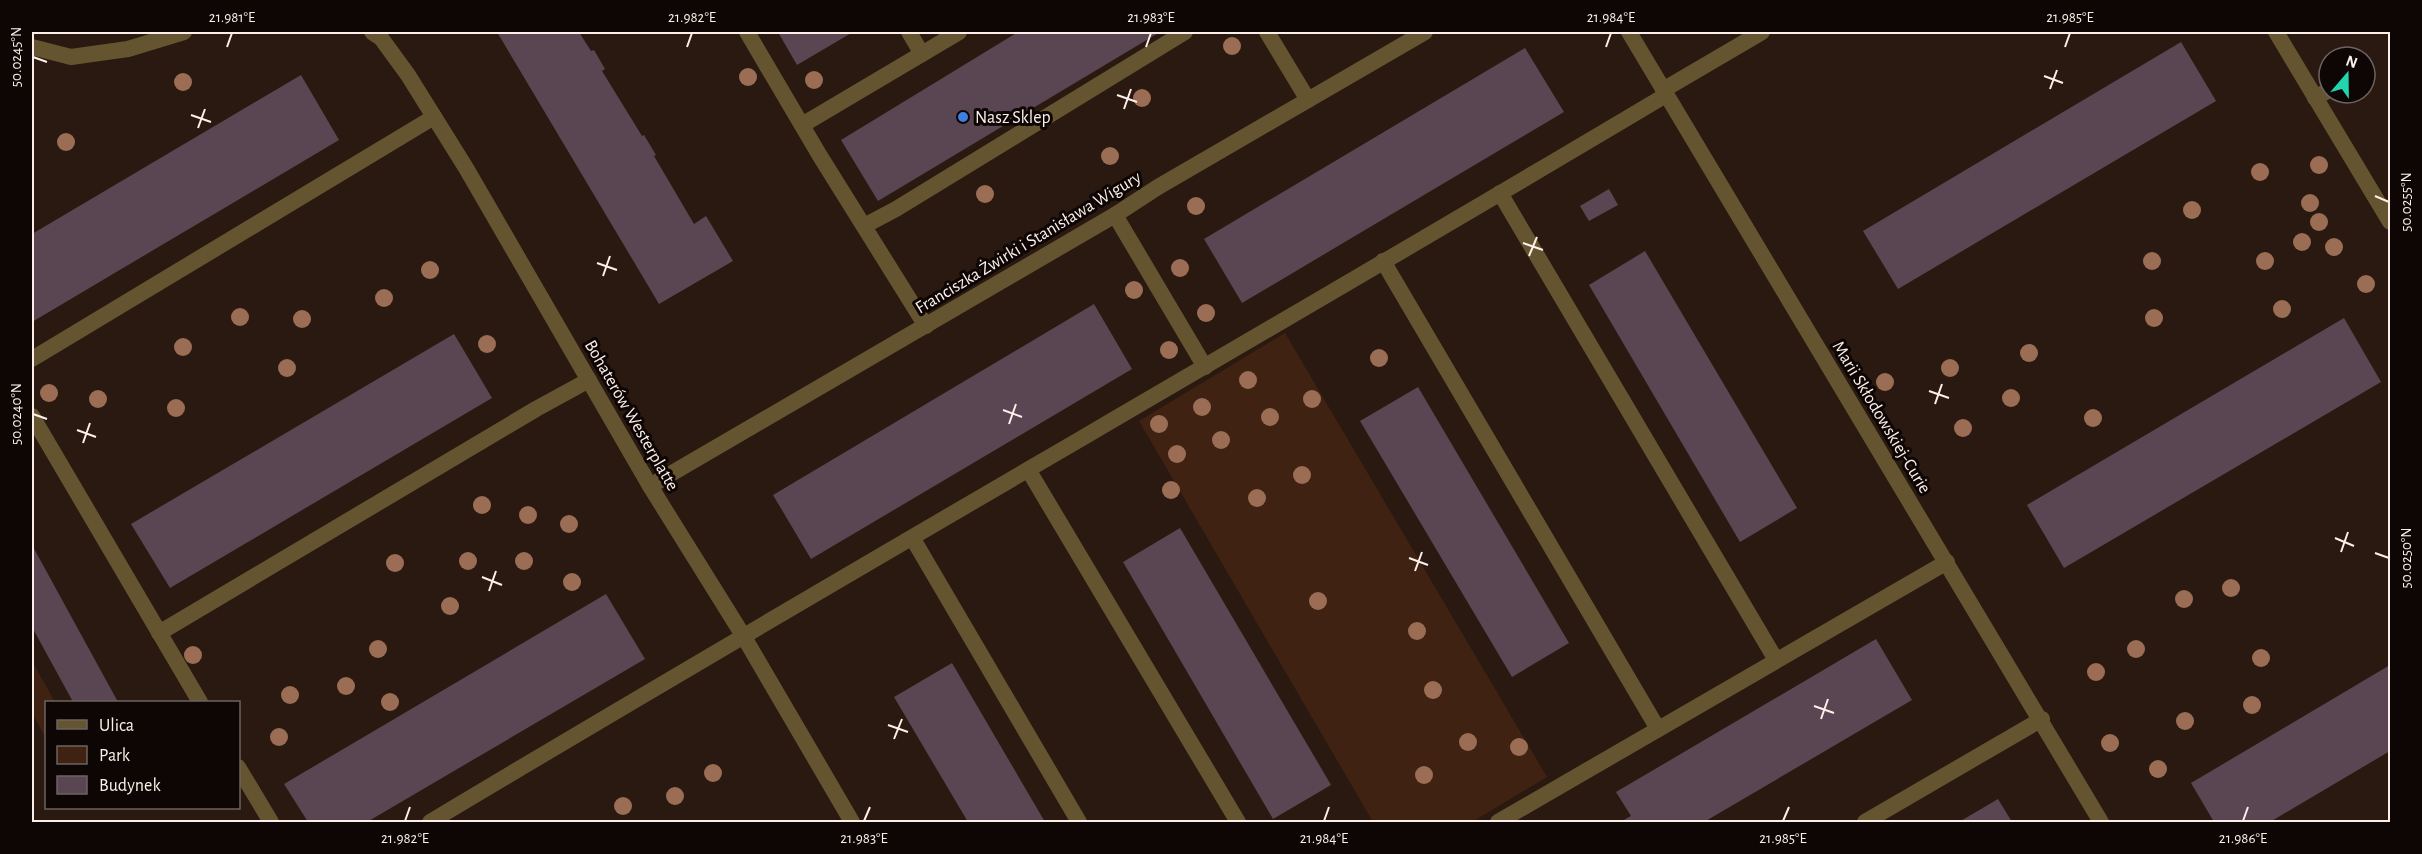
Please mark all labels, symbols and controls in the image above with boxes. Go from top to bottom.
text: 21.981°E [209,10,255,25]
text: 21.982°E [668,10,716,25]
text: 21.983°E [1127,10,1175,25]
text: 21.984°E [1587,10,1635,25]
text: 21.985°E [2046,10,2094,25]
text: 50.0245°N [9,27,24,87]
north arrow [2317,45,2377,105]
text: N [2344,52,2360,71]
place label: Nasz Sklep [975,109,1051,127]
marker: Nasz Sklep [956,110,970,124]
street label: Franciszka Żwirki i Stanisława Wigury [912,166,1145,317]
text: 50.0255°N [2399,172,2414,232]
street label: Bohaterów Westerplatte [581,337,682,494]
street label: Marii Skłodowskiej-Curie [1829,338,1934,497]
text: 50.0240°N [9,383,24,445]
text: 50.0250°N [2399,527,2414,589]
legend [45,701,240,809]
text: Ulica [99,717,134,735]
text: Park [99,747,131,765]
text: Budynek [99,777,161,795]
text: 21.982°E [381,831,429,846]
text: 21.983°E [840,831,888,846]
text: 21.984°E [1300,831,1348,846]
text: 21.985°E [1759,831,1807,846]
text: 21.986°E [2219,831,2267,846]

